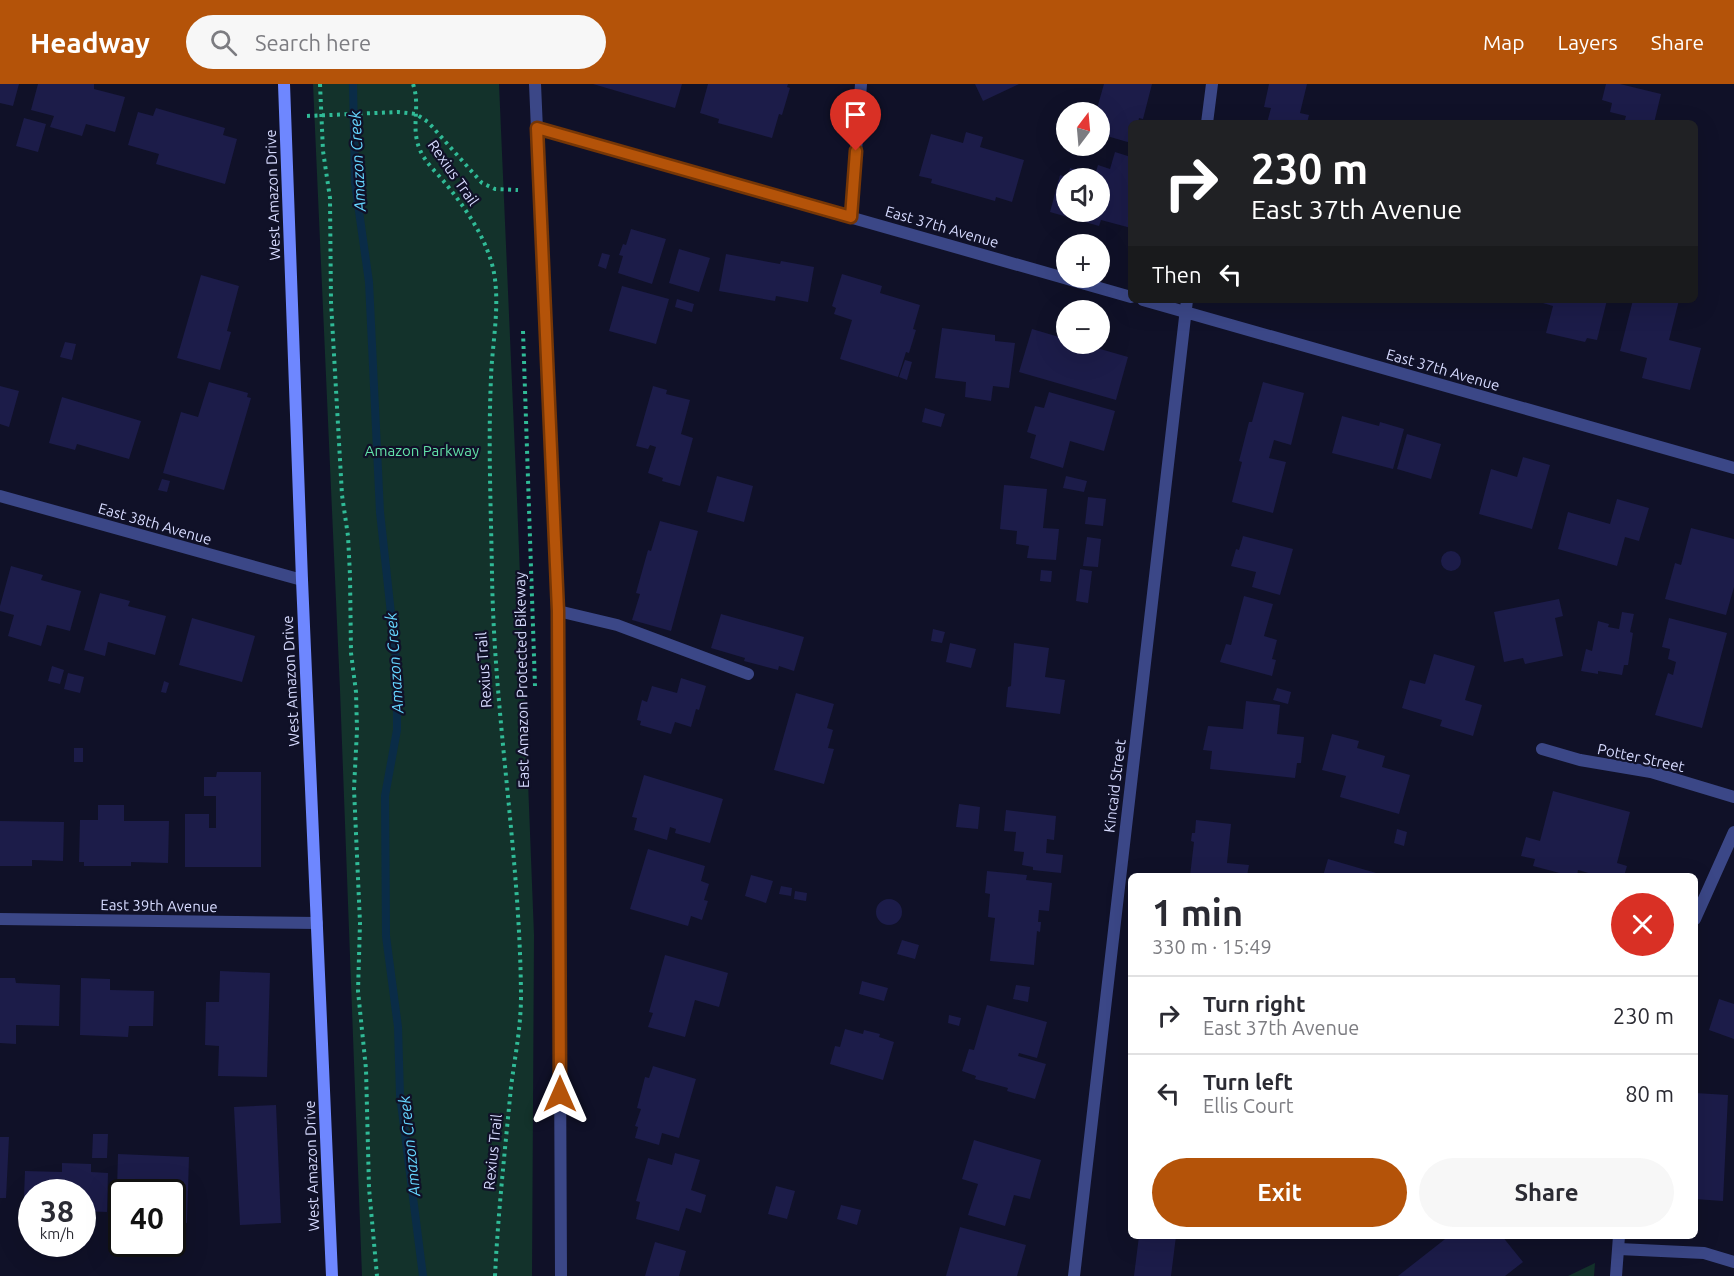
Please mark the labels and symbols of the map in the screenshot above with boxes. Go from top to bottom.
pin [830,89,881,151]
north arrow [1056,102,1110,156]
water label: Amazon Creek [345,109,369,213]
street label: West Amazon Drive [262,129,283,261]
street label: Rexius Trail [425,137,482,209]
street label: East 37th Avenue [883,202,1001,251]
street label: East 37th Avenue [1384,345,1502,394]
park label: Amazon Parkway [365,442,479,459]
street label: East 38th Avenue [96,499,214,548]
street label: East Amazon Protected Bikeway [511,572,532,788]
water label: Amazon Creek [381,611,407,715]
street label: West Amazon Drive [279,615,302,747]
street label: Rexius Trail [472,631,495,709]
street label: Kincaid Street [1100,738,1129,834]
street label: Potter Street [1596,740,1686,775]
street label: East 39th Avenue [100,896,218,915]
position arrow [528,1062,592,1126]
water label: Amazon Creek [395,1094,423,1198]
street label: West Amazon Drive [301,1100,322,1232]
street label: Rexius Trail [480,1113,505,1191]
speed limit sign: 40 [108,1179,186,1257]

